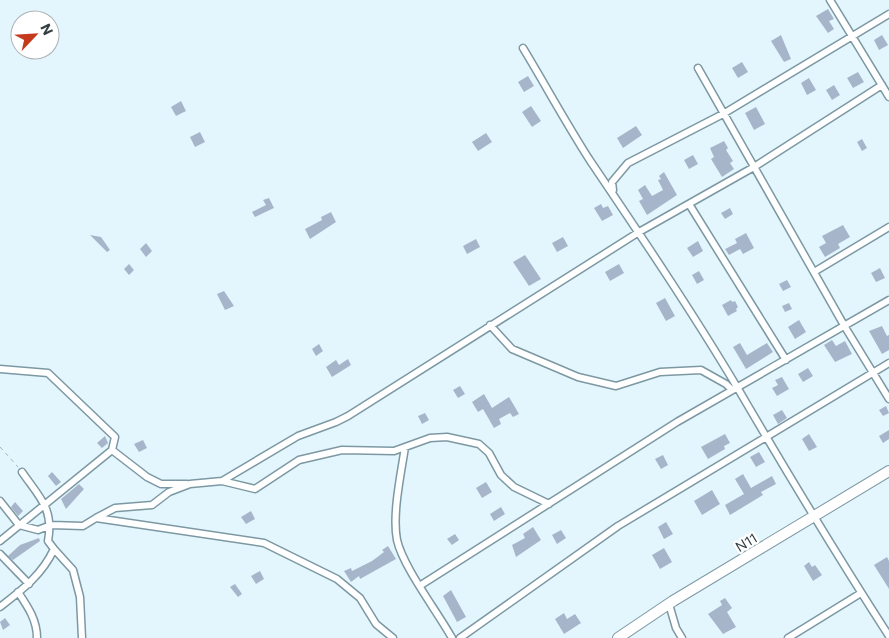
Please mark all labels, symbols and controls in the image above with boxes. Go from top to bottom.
north arrow [10,10,60,60]
text: N [37,21,57,38]
street label: N11 [732,529,760,555]

